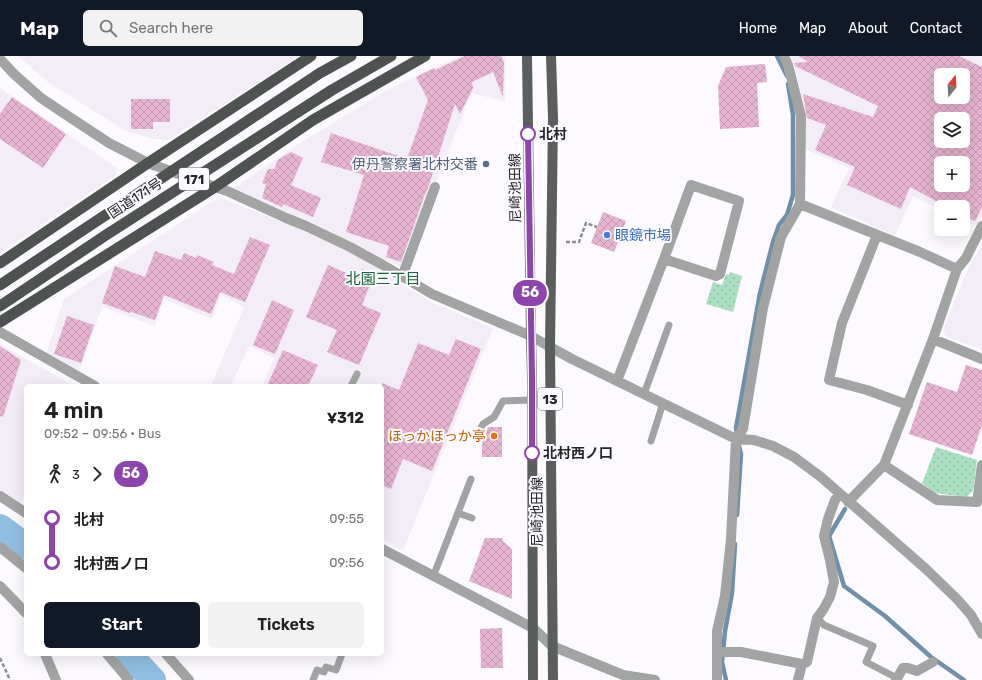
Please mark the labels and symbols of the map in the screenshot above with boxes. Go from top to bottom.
north arrow [934,68,970,104]
marker: 北村 [520,126,536,142]
place label: 北村 [539,126,567,143]
street label: 尼崎池田線 [506,153,525,223]
place label: 伊丹警察署北村交番 [352,156,478,173]
marker: 伊丹警察署北村交番 [481,159,491,169]
road number: 171 [179,168,209,190]
street label: 国道171号 [105,175,166,222]
place label: 眼鏡市場 [615,227,671,244]
marker: 眼鏡市場 [602,230,612,240]
district label: 北園三丁目 [345,270,421,288]
line badge: 56 [512,280,548,306]
road number: 13 [538,388,562,410]
place label: ほっかほっか亭 [388,428,486,445]
marker: ほっかほっか亭 [489,431,499,441]
marker: 北村西ノ口 [524,445,540,461]
place label: 北村西ノ口 [543,445,613,462]
street label: 尼崎池田線 [529,477,546,547]

